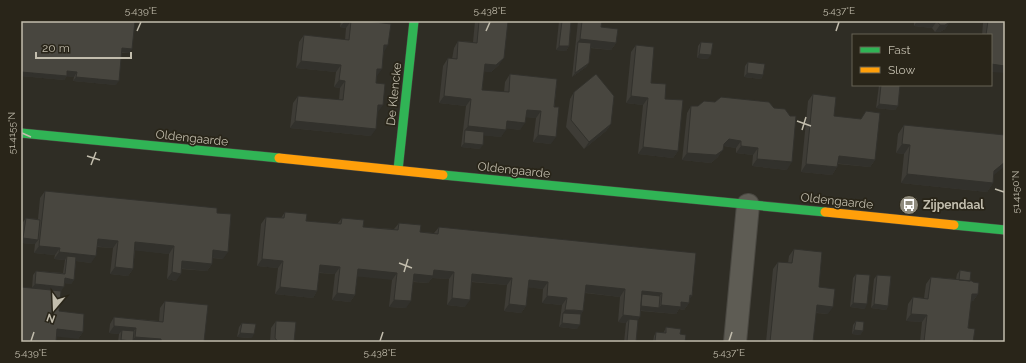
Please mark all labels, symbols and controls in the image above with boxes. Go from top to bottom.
text: 5.439°E [125,5,157,16]
text: 5.438°E [474,5,506,16]
text: 5.437°E [823,5,855,16]
scale bar [36,34,131,60]
legend [852,34,992,86]
text: 20 m [42,41,70,55]
text: Fast [888,43,911,57]
street label: De Klencke [384,62,404,126]
text: Slow [888,63,915,77]
text: 51.4155°N [6,112,17,154]
street label: Oldengaarde [155,127,229,149]
street label: Oldengaarde [477,159,551,181]
text: 51.4150°N [1010,170,1021,214]
street label: Oldengaarde [800,190,874,212]
bus stop icon: Zijpendaal [898,194,920,216]
place label: Zijpendaal [923,198,984,212]
north arrow [34,289,74,329]
text: N [45,310,57,325]
text: 5.439°E [15,347,47,358]
text: 5.438°E [364,347,396,358]
text: 5.437°E [713,347,745,358]

